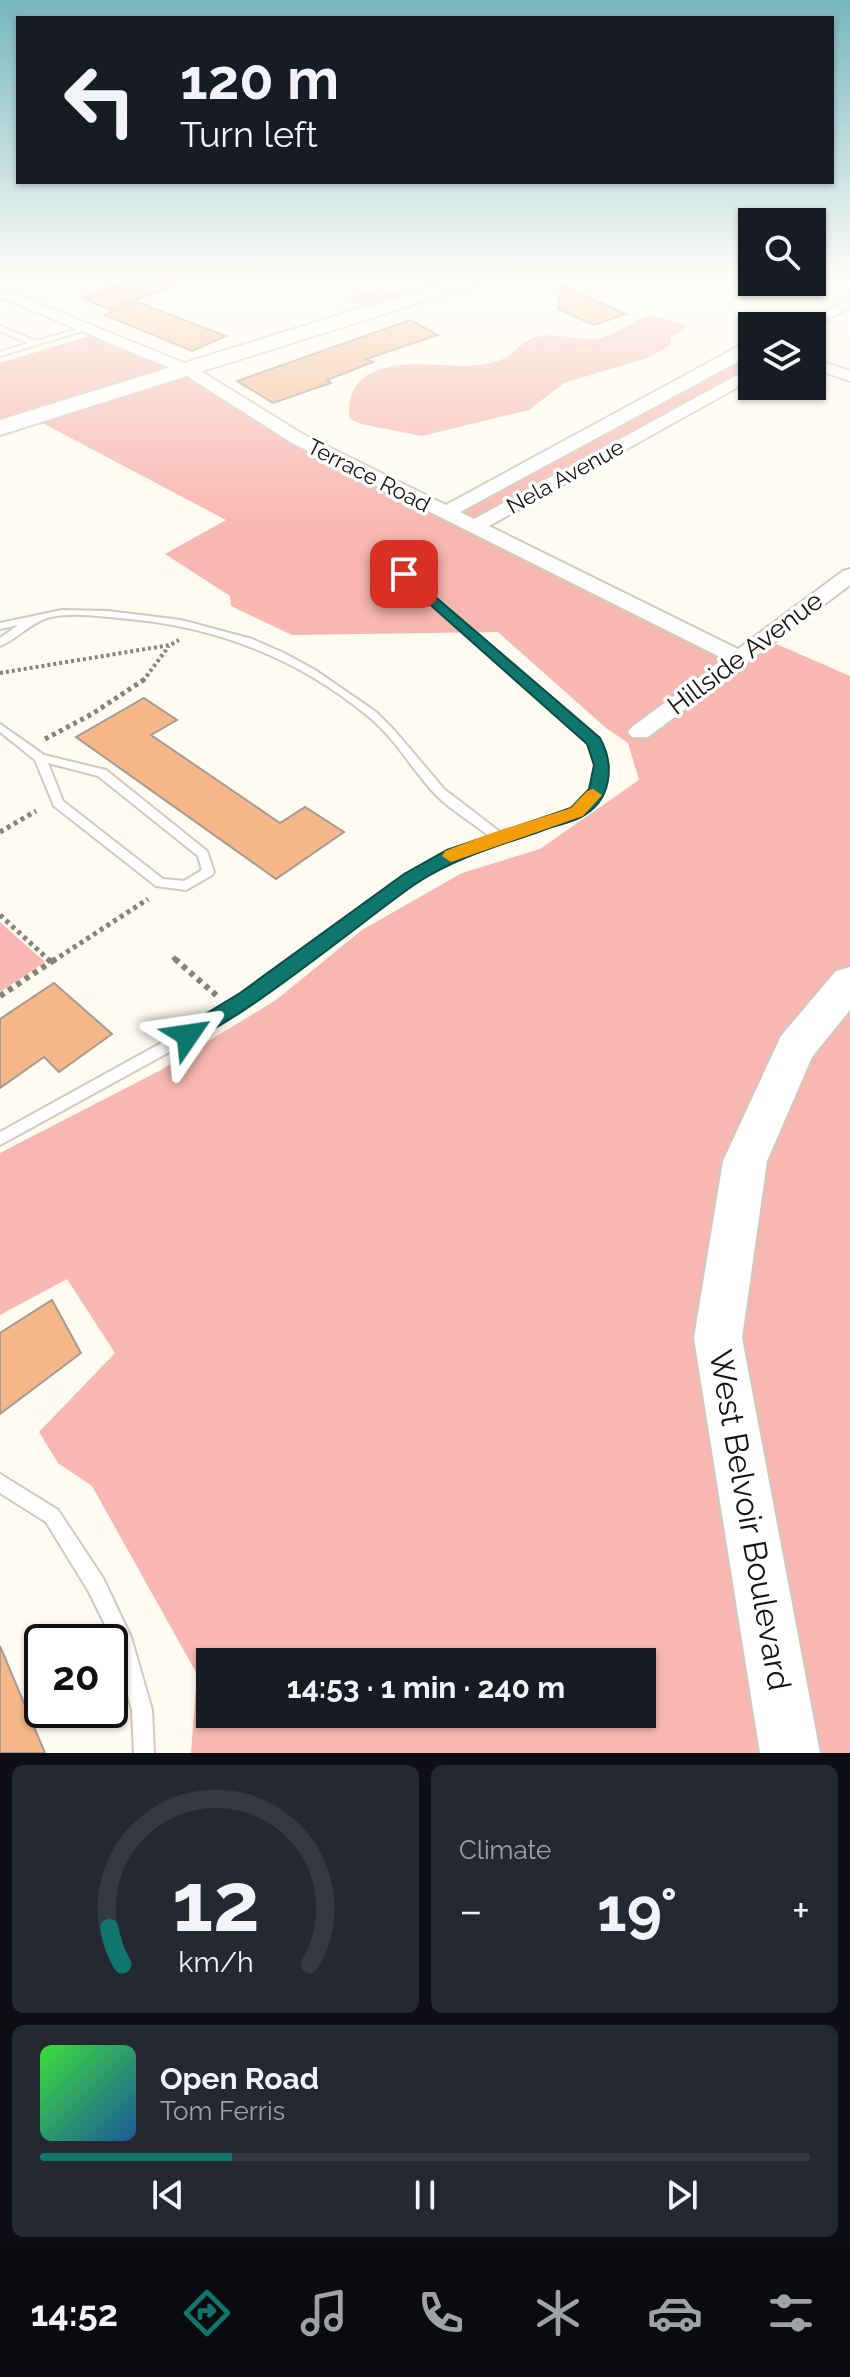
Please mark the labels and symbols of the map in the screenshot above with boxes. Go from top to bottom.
street label: Terrace Road [303,433,435,517]
street label: Nela Avenue [502,433,628,519]
pin [370,540,438,608]
street label: Hillside Avenue [662,585,828,721]
position arrow [146,993,230,1077]
street label: West Belvoir Boulevard [702,1347,799,1693]
speed limit sign: 20 [24,1624,128,1728]

